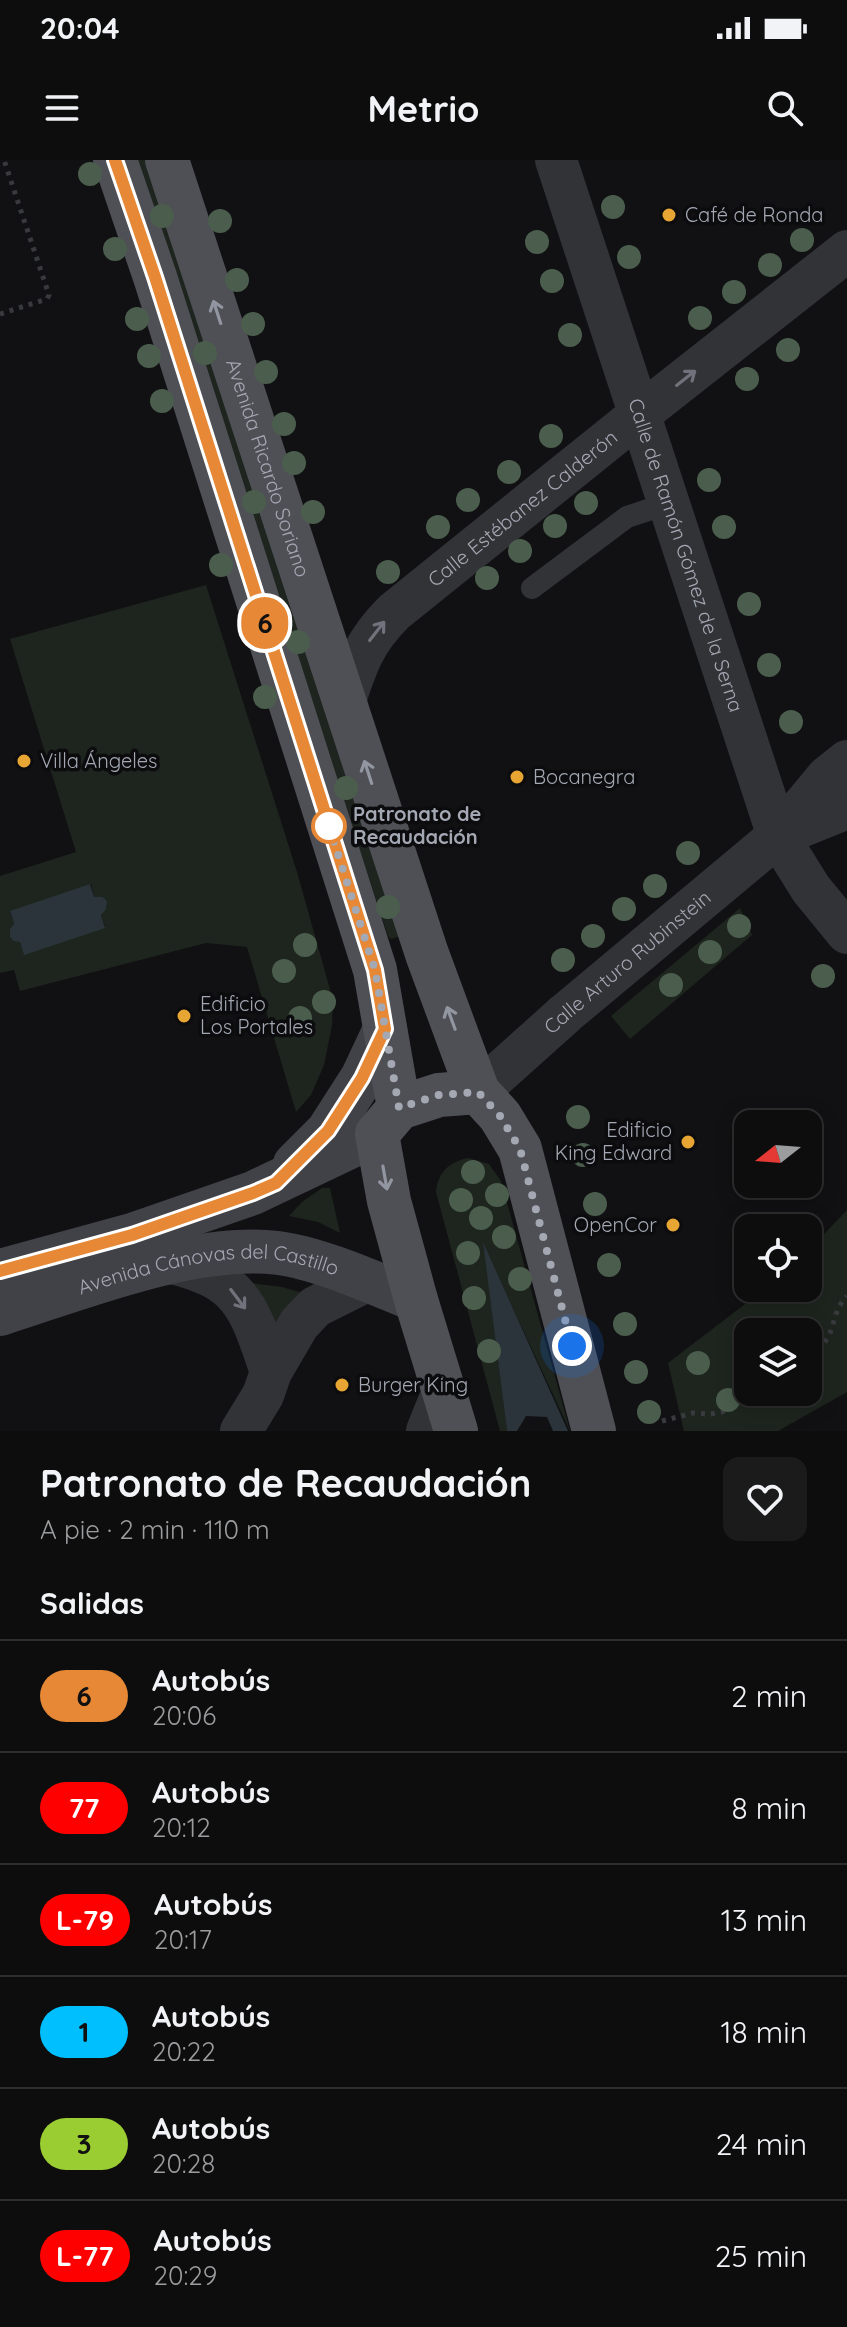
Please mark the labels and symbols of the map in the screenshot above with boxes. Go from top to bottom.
place label: Café de Ronda [685,202,823,227]
marker: Café de Ronda [660,206,678,224]
one-way arrow [209,300,224,325]
street label: Avenida Ricardo Soriano [221,356,316,580]
one-way arrow [675,369,696,386]
street label: Calle de Ramón Gómez de la Serna [623,395,749,715]
street label: Calle Estébanez Calderón [422,424,622,592]
line badge: 6 [239,597,291,649]
one-way arrow [369,621,386,642]
place label: Villa Ángeles [40,748,157,773]
marker: Villa Ángeles [15,752,33,770]
one-way arrow [360,760,374,785]
place label: Bocanegra [533,764,635,789]
marker: Bocanegra [508,768,526,786]
place label: Patronato de Recaudación [353,801,481,849]
marker: Patronato de Recaudación [312,809,346,843]
street label: Calle Arturo Rubinstein [538,884,716,1039]
place label: Edificio Los Portales [200,991,313,1039]
one-way arrow [443,1006,457,1031]
marker: Edificio Los Portales [175,1007,193,1025]
north arrow [734,1110,822,1198]
place label: Edificio King Edward [555,1117,672,1165]
marker: Edificio King Edward [679,1133,697,1151]
one-way arrow [378,1165,393,1190]
place label: OpenCor [574,1212,657,1237]
marker: OpenCor [664,1216,682,1234]
street label: Avenida Cánovas del Castillo [75,1239,342,1299]
one-way arrow [229,1288,246,1309]
your location [552,1326,592,1366]
place label: Burger King [358,1372,468,1397]
marker: Burger King [333,1376,351,1394]

